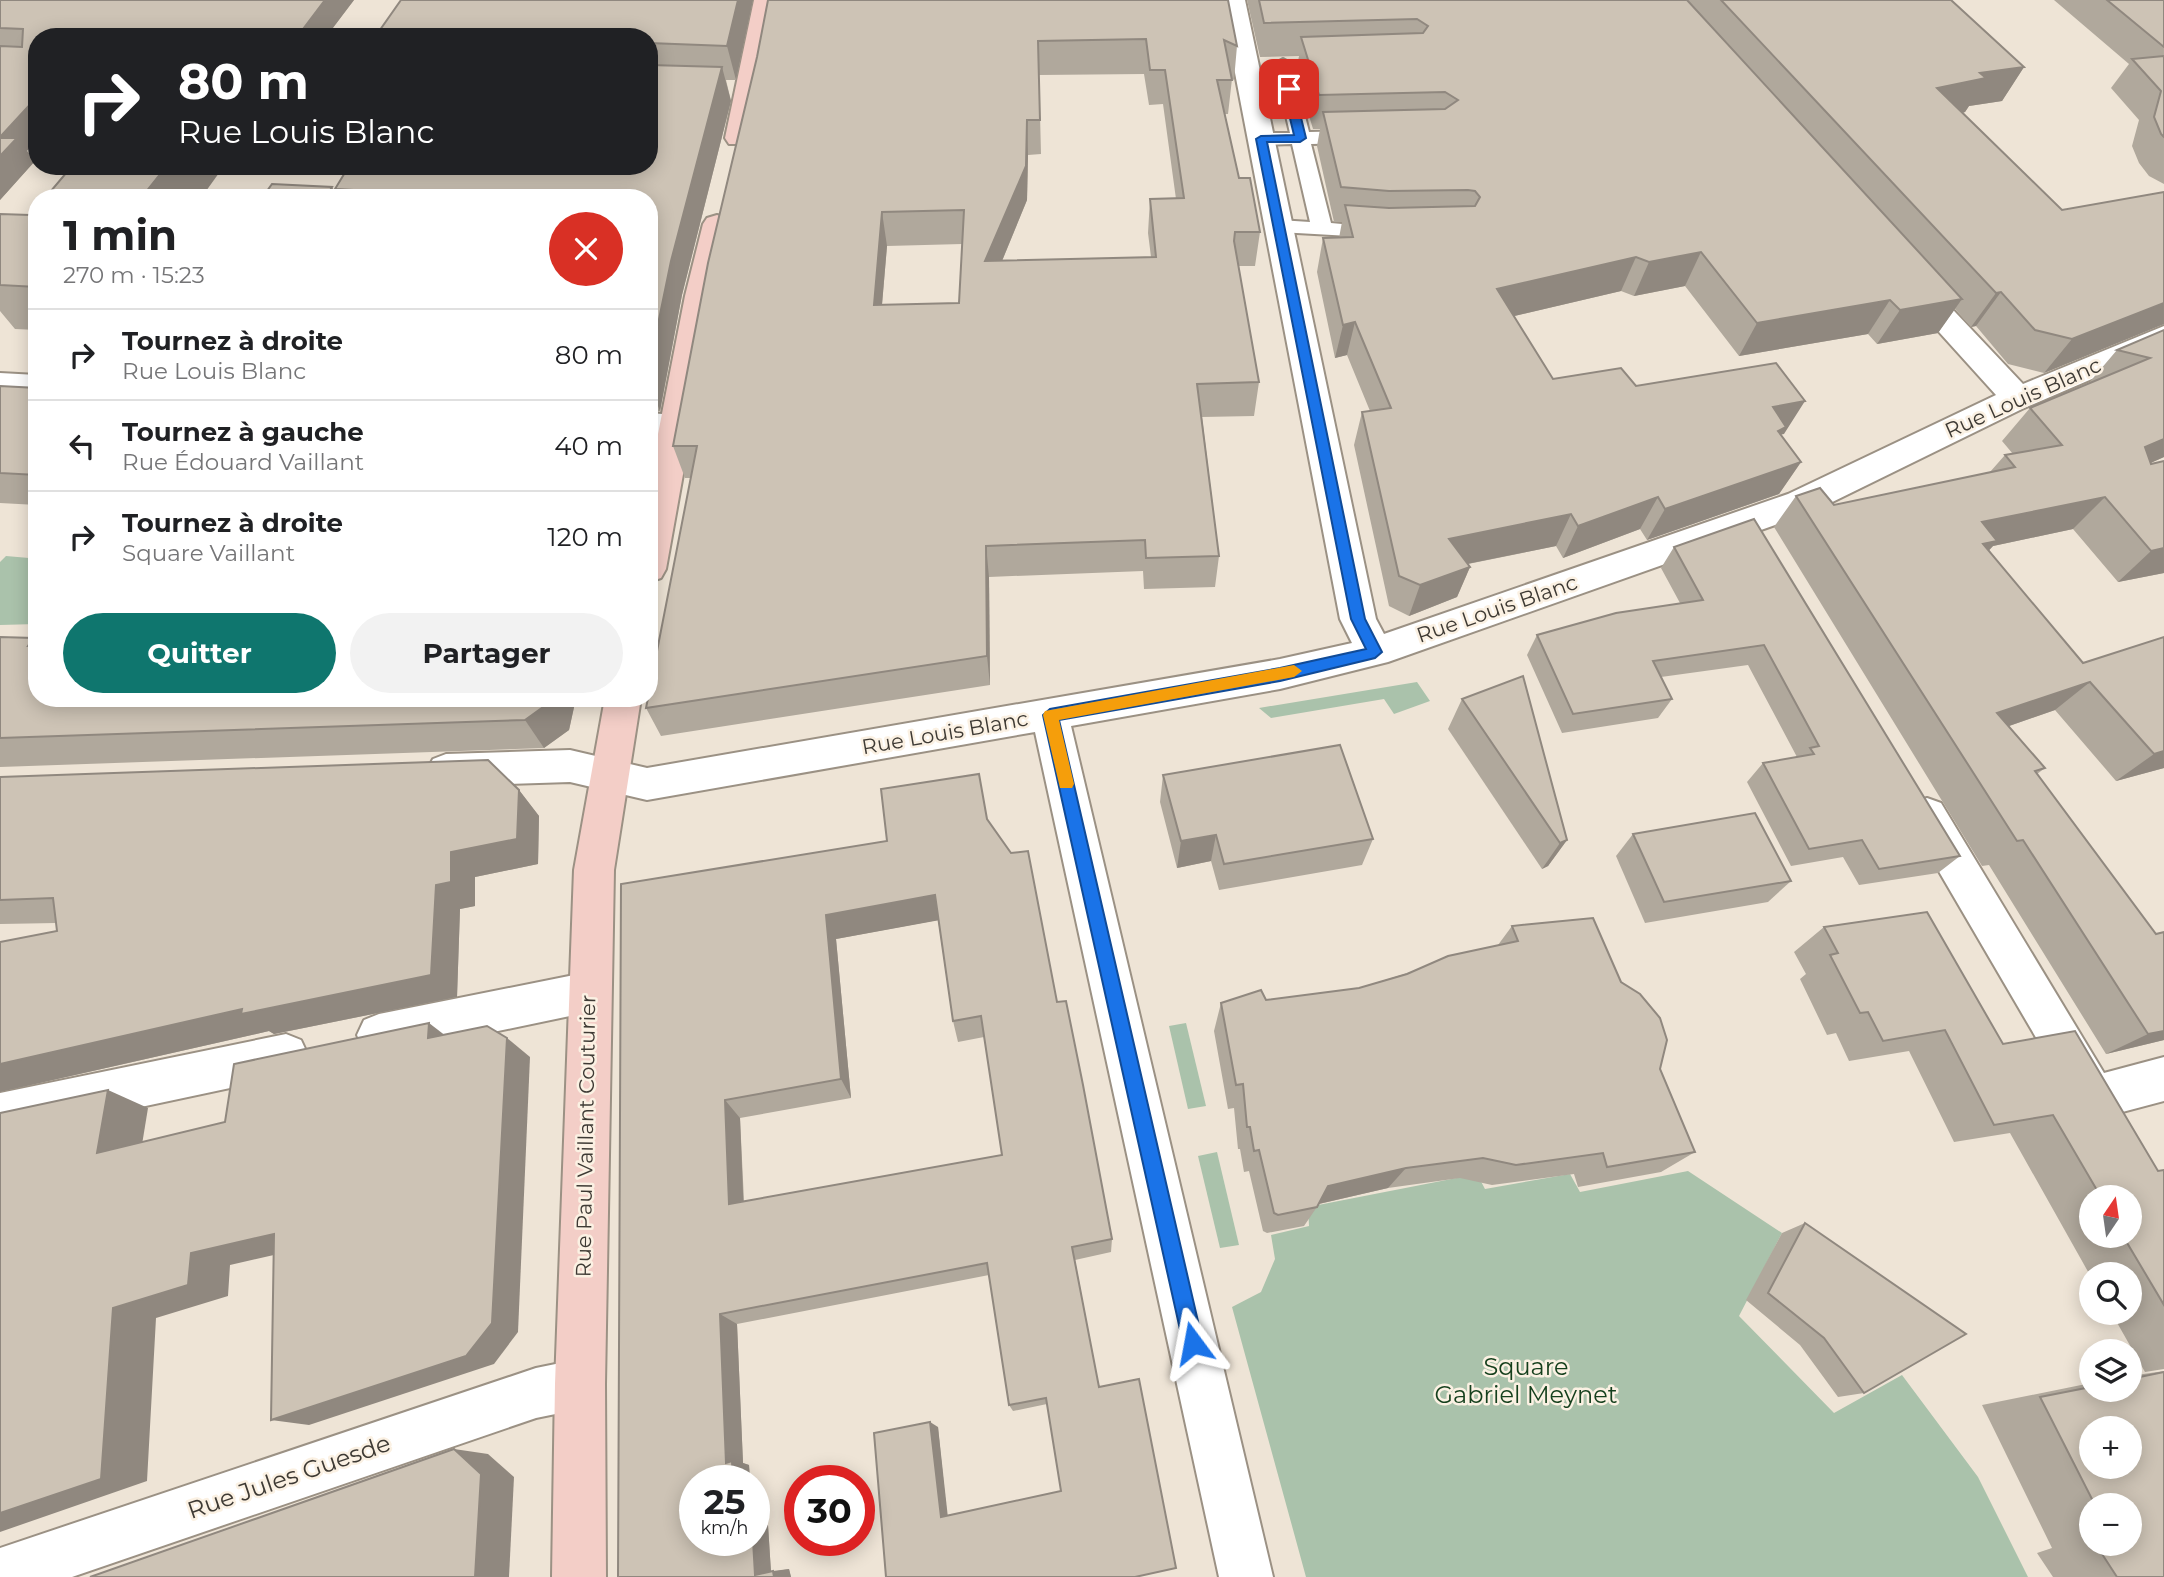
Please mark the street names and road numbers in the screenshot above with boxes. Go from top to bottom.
street label: Rue Louis Blanc [1941,352,2105,443]
street label: Rue Louis Blanc [1413,569,1580,648]
street label: Rue Louis Blanc [860,706,1030,759]
street label: Rue Paul Vaillant Couturier [571,994,600,1278]
street label: Rue Jules Guesde [183,1428,394,1525]

